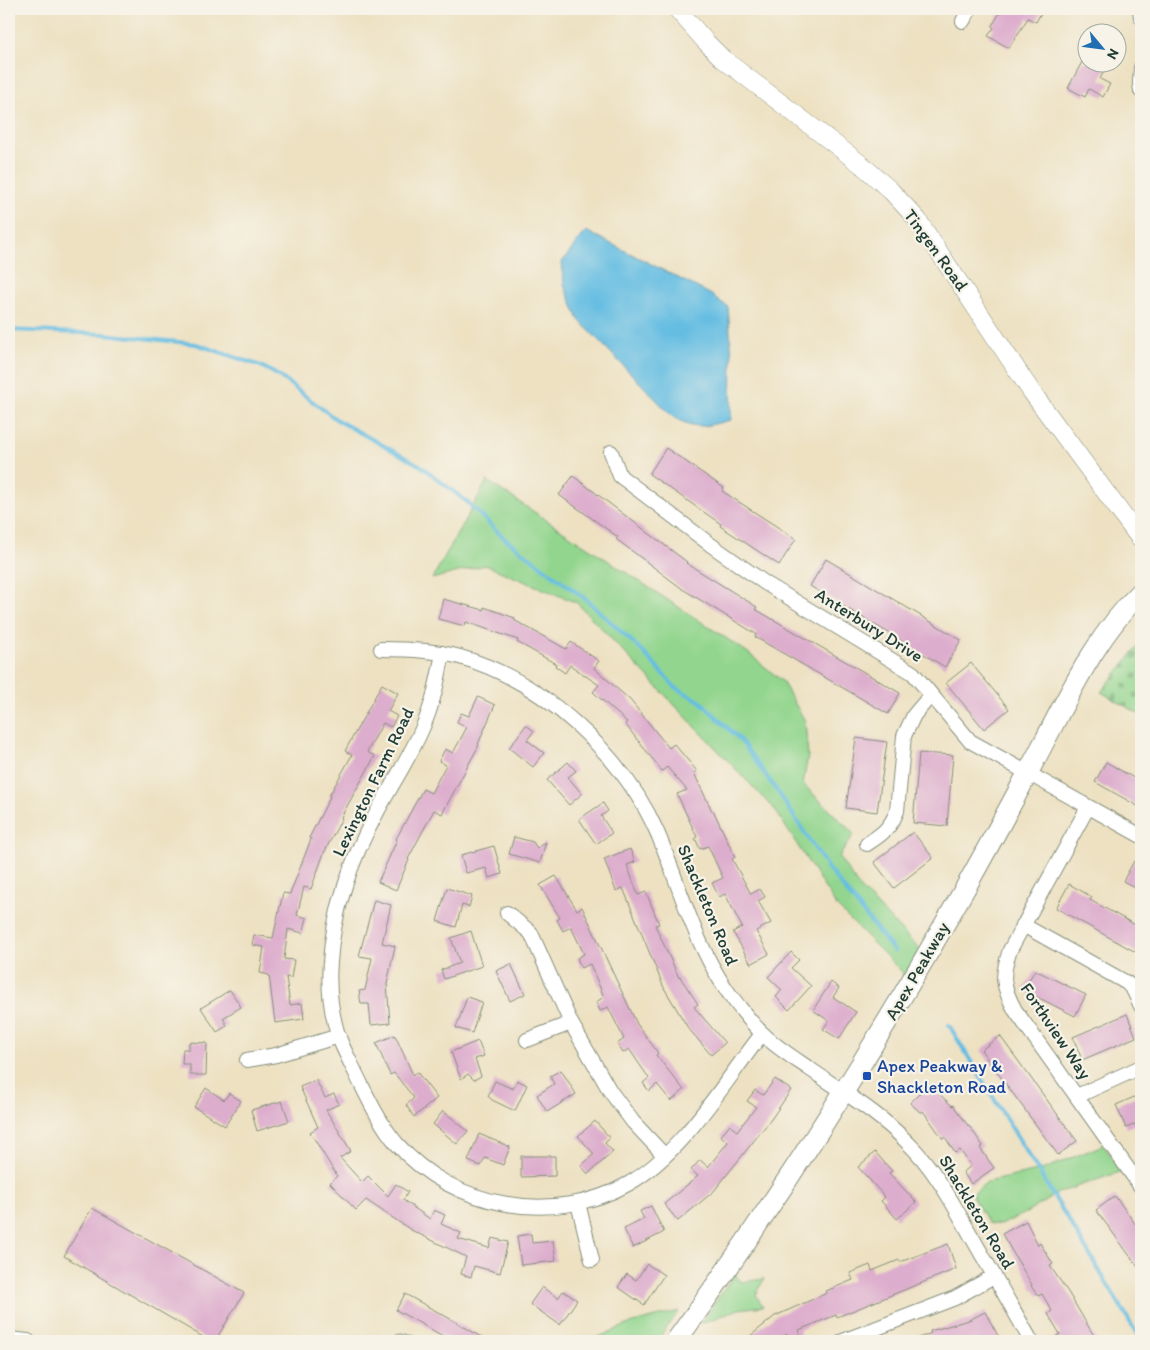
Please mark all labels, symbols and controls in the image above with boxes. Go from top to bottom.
north arrow [1078,22,1128,72]
text: N [1103,46,1123,62]
street label: Tingen Road [899,205,973,295]
street label: Anterbury Drive [811,583,927,667]
street label: Lexington Farm Road [327,704,419,860]
street label: Shackleton Road [673,841,743,969]
street label: Apex Peakway [880,918,954,1024]
street label: Forthview Way [1016,978,1097,1084]
place label: Apex Peakway & Shackleton Road [877,1055,1006,1098]
marker: Apex Peakway & Shackleton Road [861,1070,873,1082]
street label: Shackleton Road [934,1151,1020,1273]

